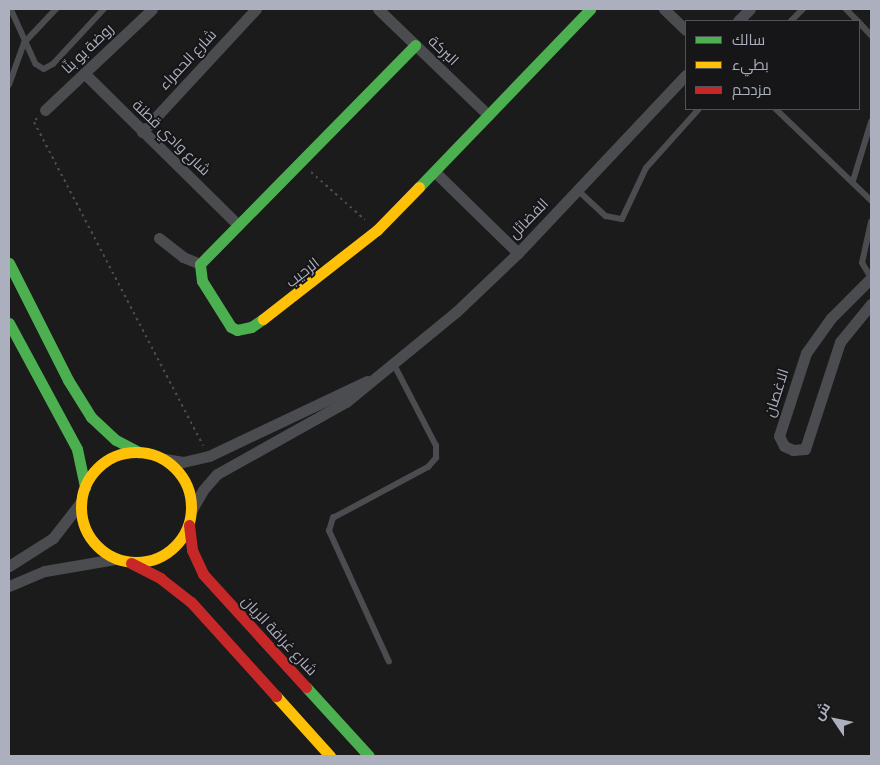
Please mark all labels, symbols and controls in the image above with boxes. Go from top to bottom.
street label: روضة بو بنّا [59,20,117,78]
legend [685,20,860,110]
street label: شارع الحمراء [155,26,221,94]
text: سالك [732,30,765,51]
street label: البركة [424,32,462,70]
text: بطيء [732,55,769,76]
text: مزدحم [732,80,772,101]
street label: شارع وادي قطنة [128,96,214,180]
street label: الفضائل [505,195,553,243]
street label: الرحيب [283,254,323,292]
street label: الاغصان [761,367,793,419]
street label: شارع غرافة الريان [237,592,321,680]
north arrow [810,695,860,745]
text: ش [809,699,836,725]

